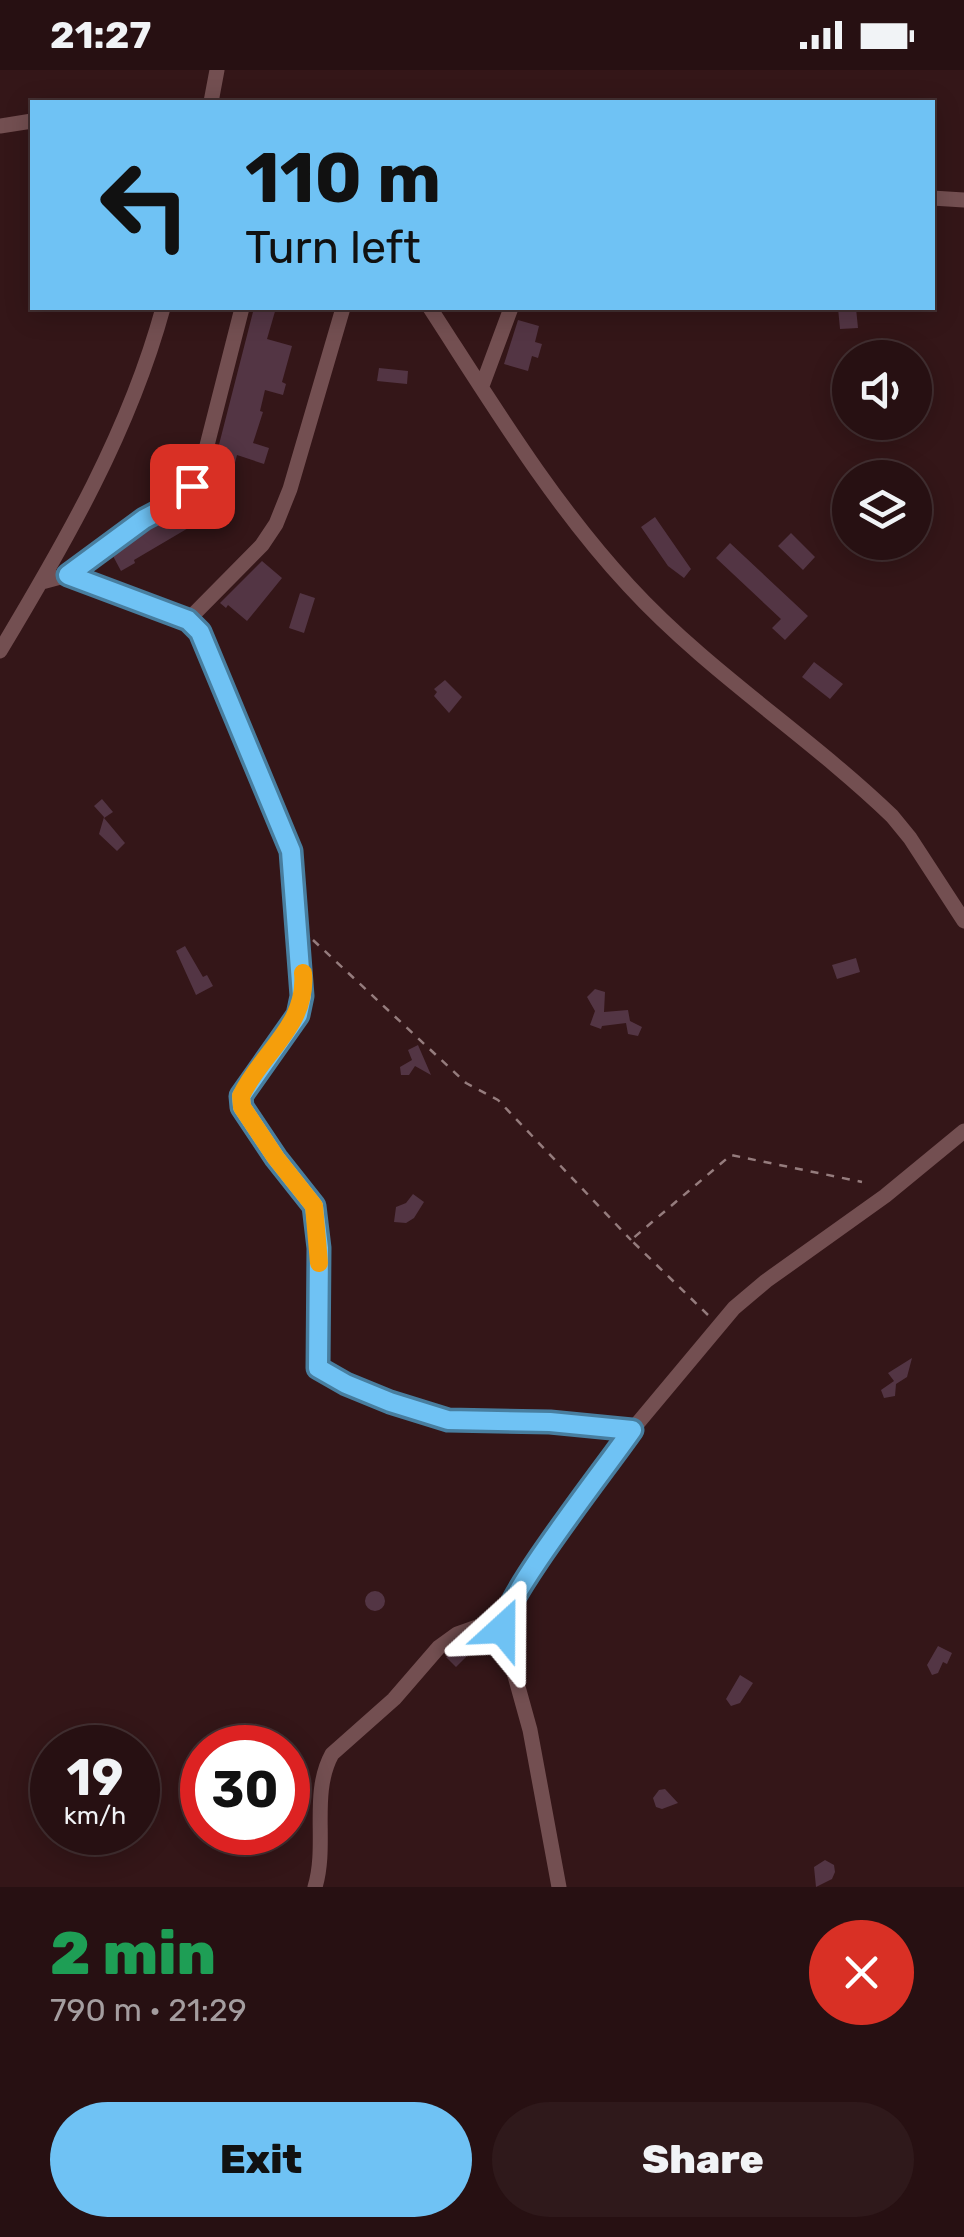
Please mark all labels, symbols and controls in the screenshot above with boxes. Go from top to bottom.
text: 21:27 [50,12,151,58]
text: 110 m [245,137,441,220]
icon: left [80,140,210,270]
text: Turn left [245,221,421,274]
map controls [832,340,932,560]
button: sound [832,340,932,440]
pin [150,444,235,529]
icon: arrive [165,459,220,514]
button: layers [832,460,932,560]
position arrow [450,1577,554,1681]
speed limit sign: 30 [180,1725,310,1855]
text: 19 [67,1748,123,1808]
text: km/h [64,1801,126,1830]
text: 2 min [50,1918,216,1989]
button: close [809,1920,914,2025]
text: 790 m · 21:29 [50,1991,247,2029]
button: Exit [50,2102,472,2217]
button: Share [492,2102,914,2217]

